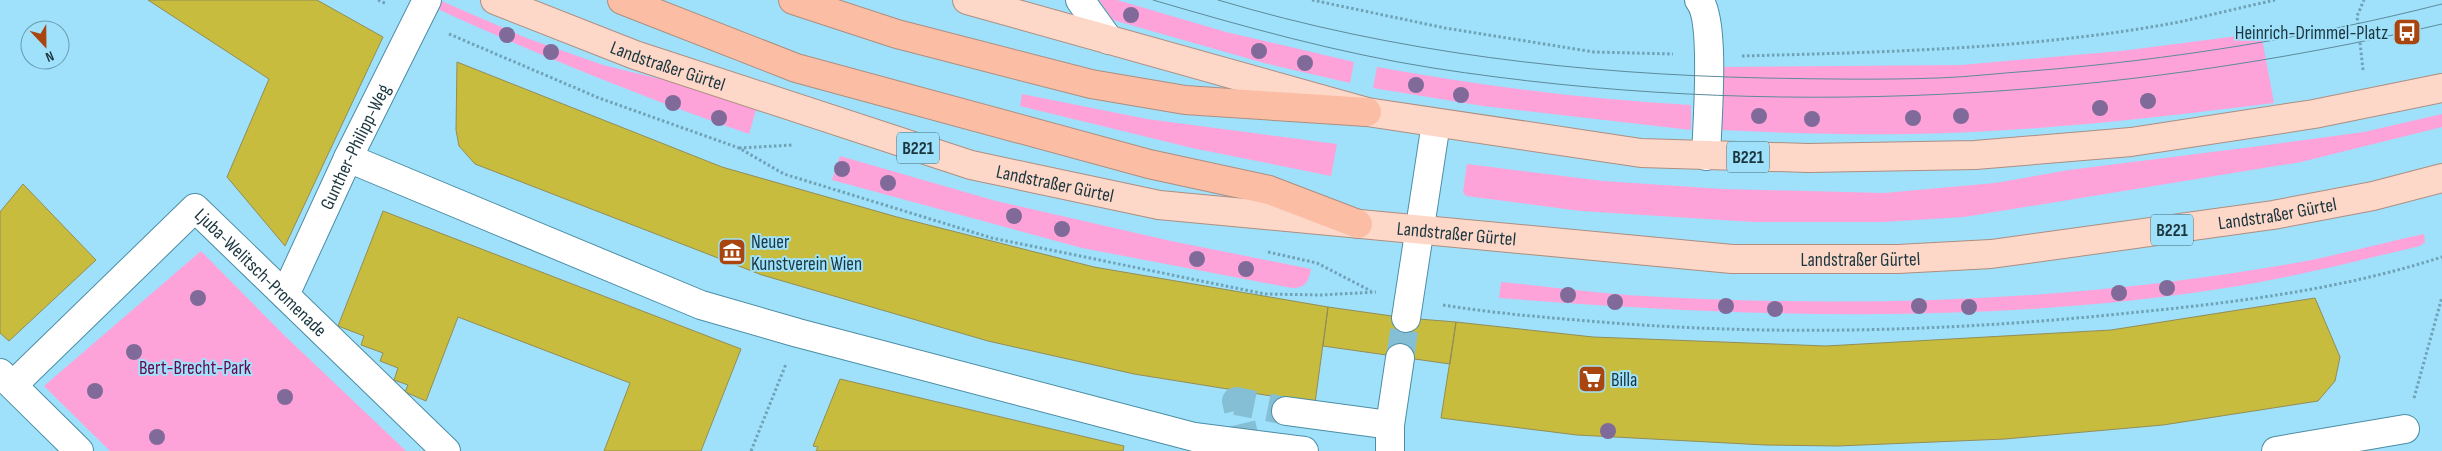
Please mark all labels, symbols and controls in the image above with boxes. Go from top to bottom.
bus stop icon: Heinrich-Drimmel-Platz [2392,17,2422,47]
north arrow [20,20,70,70]
place label: Heinrich-Drimmel-Platz [2235,22,2388,45]
street label: Landstraßer Gürtel [607,36,728,97]
text: N [43,47,56,66]
street label: Gunther-Philipp-Weg [316,80,396,213]
road number: B221 [897,132,939,164]
road number: B221 [1727,142,1769,172]
street label: Landstraßer Gürtel [994,161,1116,208]
street label: Landstraßer Gürtel [2217,193,2339,235]
street label: Ljuba-Welitsch-Promenade [189,204,331,342]
road number: B221 [2151,214,2193,246]
street label: Landstraßer Gürtel [1396,217,1517,252]
place label: Neuer Kunstverein Wien [751,231,862,276]
museum icon: Neuer Kunstverein Wien [717,237,747,267]
street label: Landstraßer Gürtel [1800,248,1921,272]
park label: Bert-Brecht-Park [139,357,252,380]
supermarket icon: Billa [1577,364,1607,394]
place label: Billa [1611,369,1637,392]

